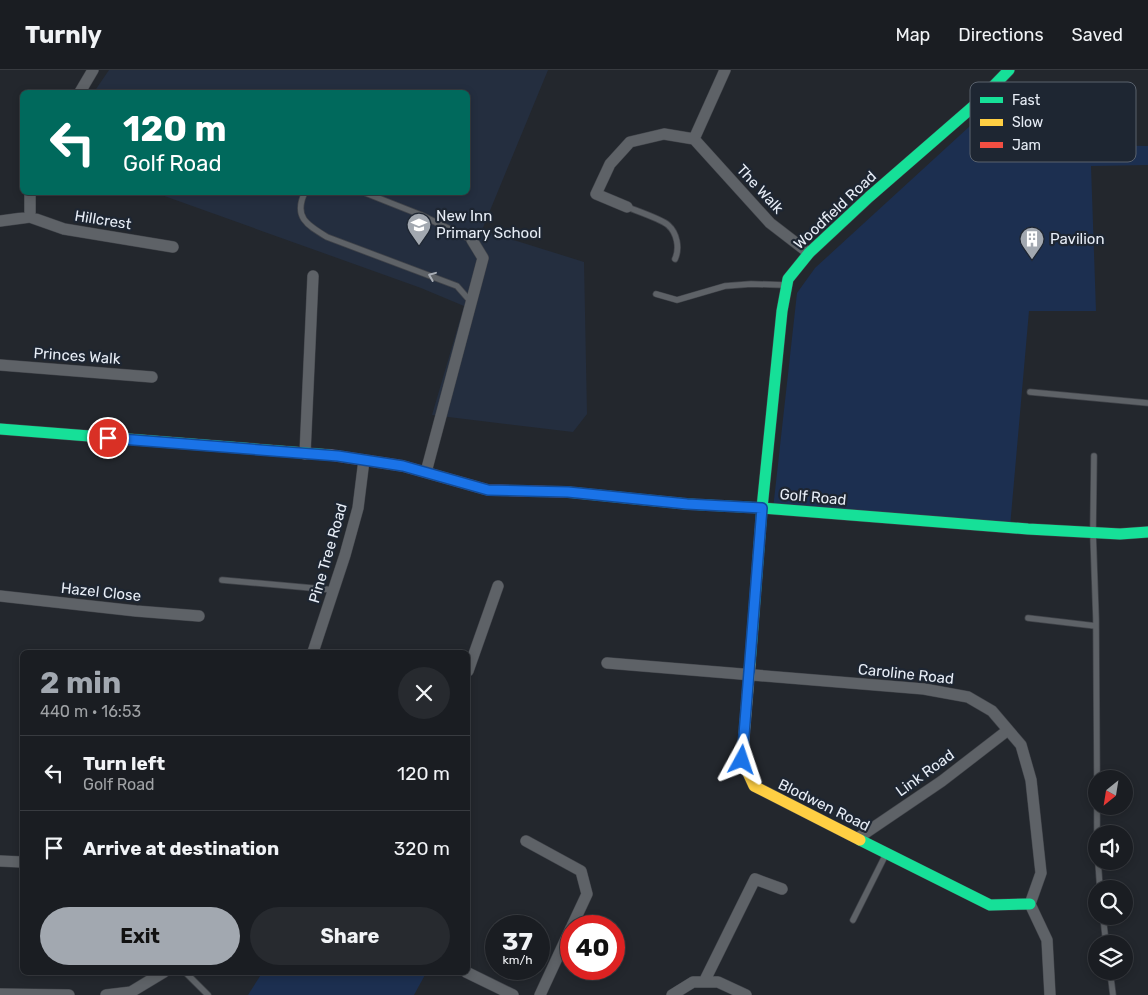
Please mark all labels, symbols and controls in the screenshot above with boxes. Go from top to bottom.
text: Turnly [25,21,102,49]
text: Map [895,24,930,46]
text: Directions [958,24,1044,46]
text: Saved [1072,24,1123,46]
legend [970,82,1136,162]
text: Fast [1012,92,1041,109]
text: 120 m [123,108,226,150]
icon: left [40,110,105,175]
text: Slow [1012,114,1043,131]
text: Jam [1012,137,1041,154]
text: Golf Road [123,150,221,177]
street label: The Walk [733,161,787,218]
street label: Woodfield Road [790,167,880,253]
street label: Hillcrest [73,207,133,233]
place label: New Inn Primary School [436,207,541,242]
school or university icon: New Inn Primary School [406,212,432,246]
building icon: Pavilion [1019,226,1045,260]
place label: Pavilion [1050,230,1105,248]
one-way arrow [428,271,436,281]
street label: Princes Walk [33,344,121,368]
pin [87,417,129,459]
icon: arrive [94,424,122,452]
street label: Golf Road [779,485,847,509]
street label: Pine Tree Road [305,501,351,605]
street label: Hazel Close [60,579,142,605]
street label: Caroline Road [857,660,955,688]
text: 2 min [40,665,121,701]
button: close [398,667,450,719]
text: 440 m · 16:53 [40,702,141,721]
position arrow [715,733,767,785]
street label: Link Road [892,746,958,800]
text: Turn left [83,752,165,775]
icon: left [40,759,68,787]
text: 120 m [397,762,450,785]
north arrow [1088,770,1132,815]
map controls [1088,770,1133,980]
text: Golf Road [83,775,155,794]
street label: Blodwen Road [775,775,873,835]
button: sound [1088,825,1133,870]
icon: arrive [40,834,68,862]
text: Arrive at destination [83,837,279,860]
text: 320 m [394,837,450,860]
button: search [1088,880,1133,925]
button: Exit [40,907,240,965]
button: Share [250,907,450,965]
speed limit sign: 40 [560,915,625,980]
text: 37 [502,927,533,956]
button: layers [1088,935,1133,980]
text: km/h [503,953,532,967]

